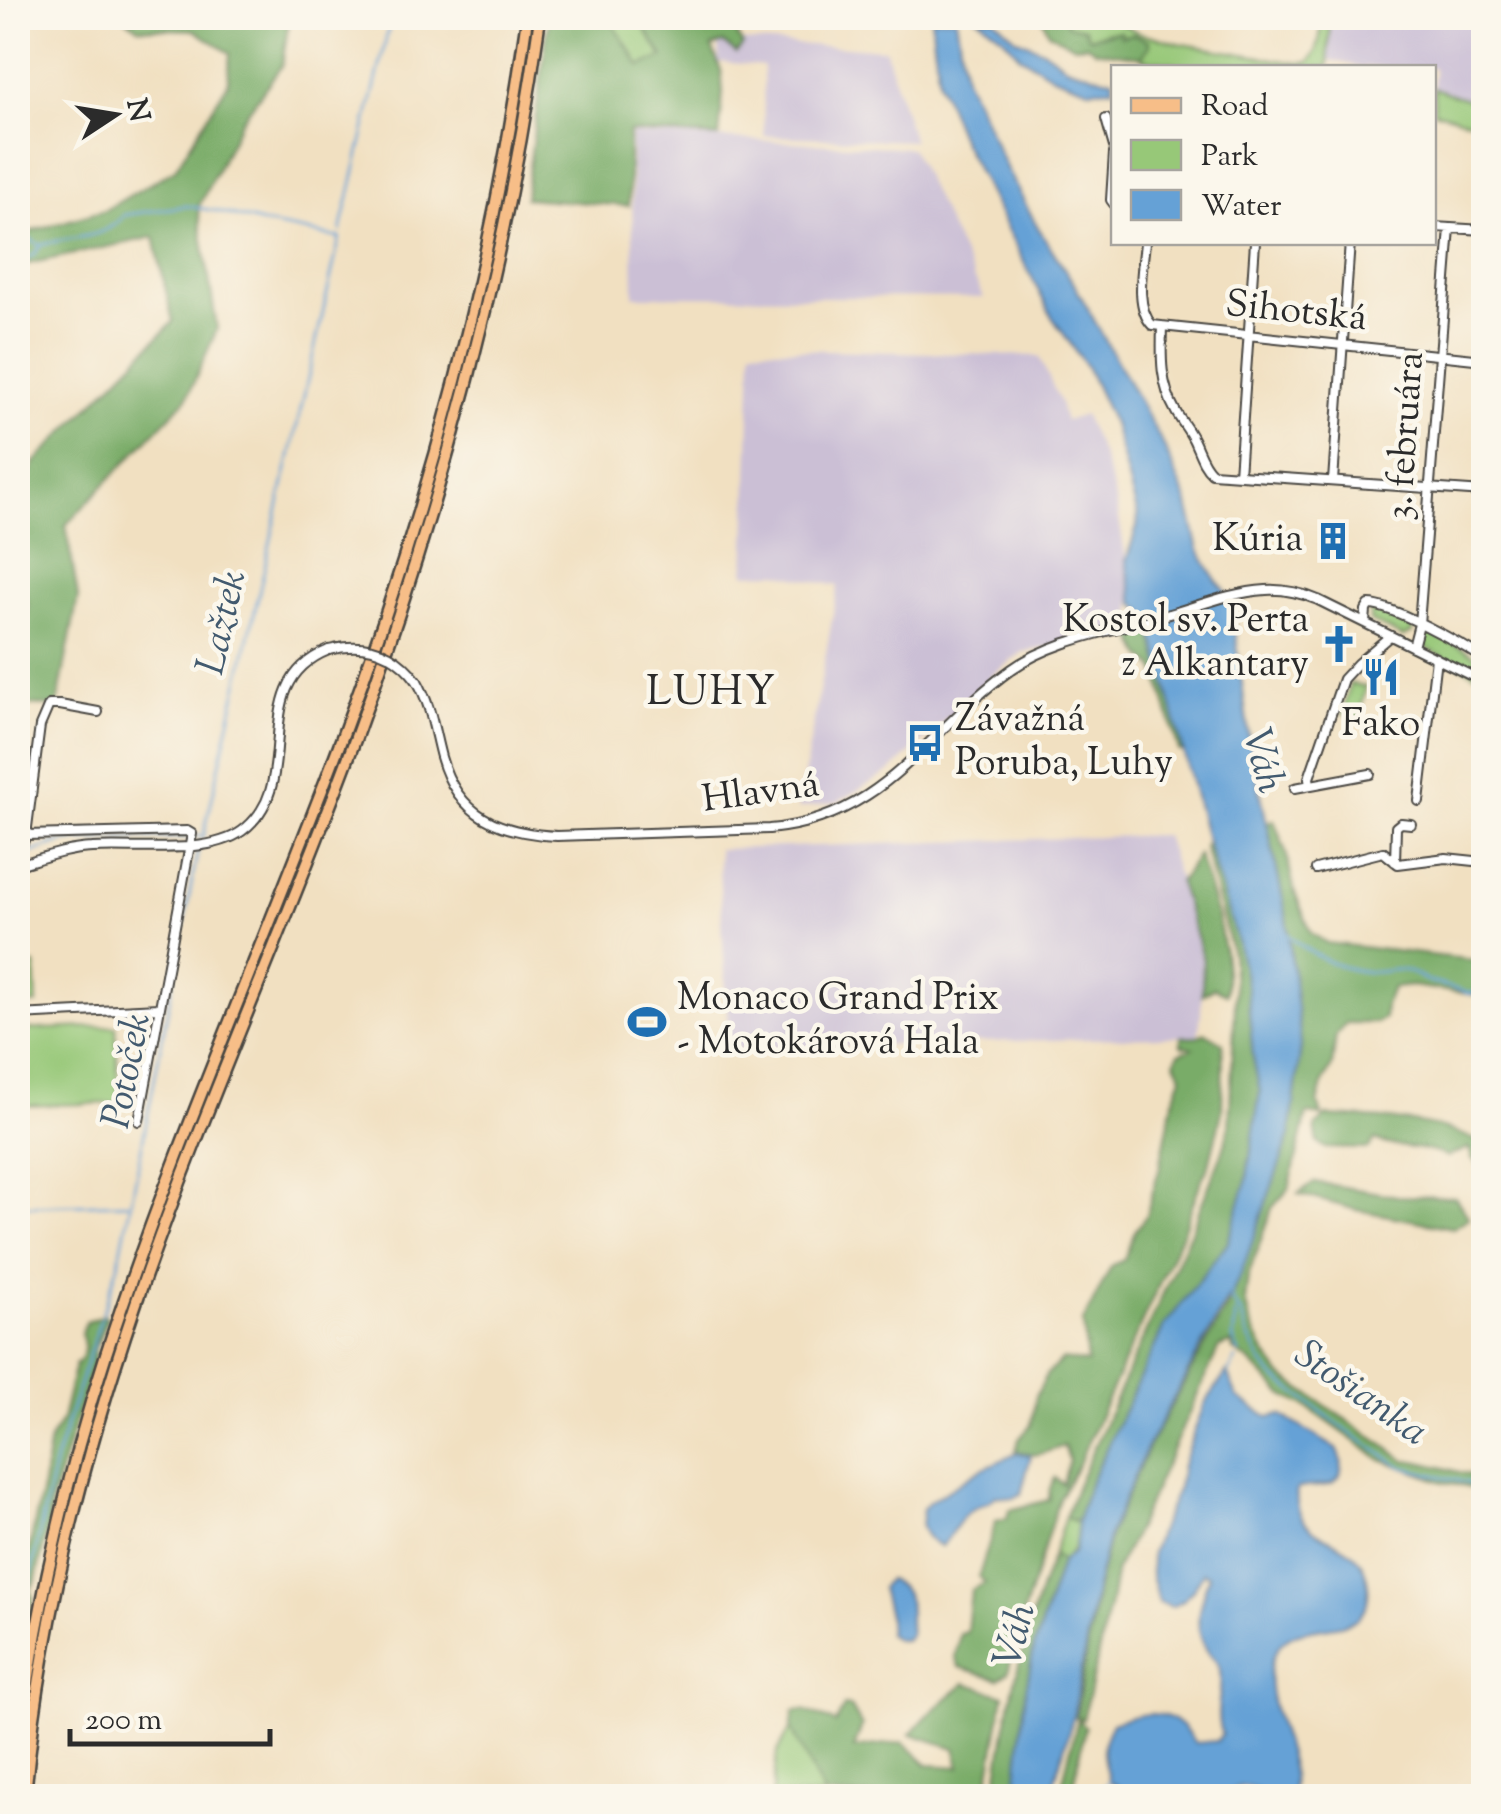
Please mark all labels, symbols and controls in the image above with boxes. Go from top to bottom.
north arrow [65,65,165,165]
legend [1111,65,1436,245]
text: Road [1201,86,1268,129]
text: N [115,95,158,126]
text: Park [1201,136,1258,179]
text: Water [1201,186,1282,229]
street label: Sihotská [1223,279,1369,347]
street label: 3. februára [1374,350,1440,522]
place label: Kúria [1212,514,1303,568]
building icon: Kúria [1312,520,1354,562]
water label: Lažtek [184,565,264,681]
place label: Kostol sv. Perta z Alkantary [1062,595,1309,693]
church icon: Kostol sv. Perta z Alkantary [1318,623,1360,665]
restaurant icon: Fako [1360,656,1402,698]
district label: LUHY [646,664,778,724]
place label: Závažná Poruba, Luhy [955,694,1173,792]
place label: Fako [1342,699,1420,753]
bus stop icon: Závažná Poruba, Luhy [904,722,946,764]
water label: Váh [1225,722,1297,800]
street label: Hlavná [699,759,823,829]
place label: Monaco Grand Prix - Motokárová Hala [677,973,999,1071]
sports icon: Monaco Grand Prix - Motokárová Hala [626,1001,668,1043]
water label: Potoček [90,1008,168,1134]
water label: Stošianka [1282,1328,1438,1462]
water label: Váh [981,1597,1053,1675]
scale bar [70,1684,270,1746]
text: 200 m [85,1700,162,1743]

